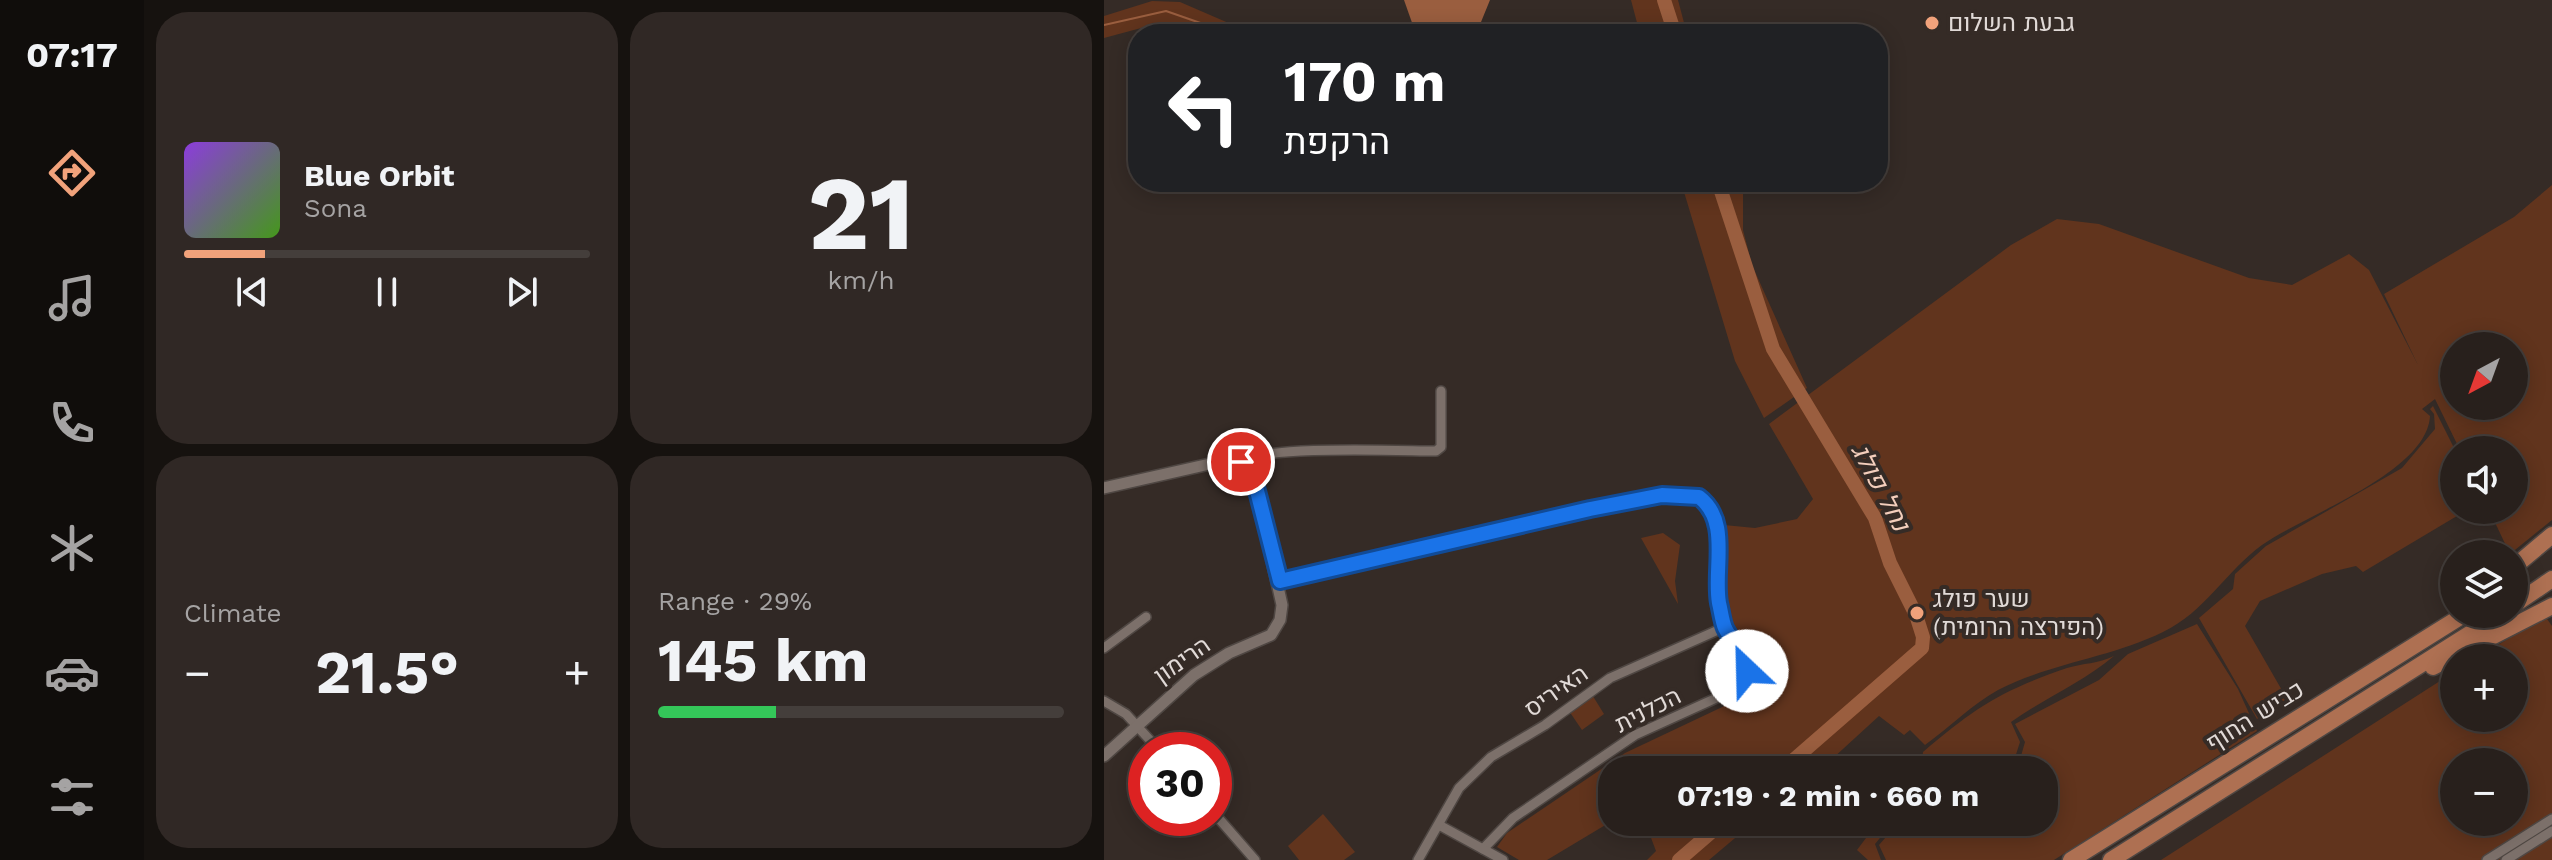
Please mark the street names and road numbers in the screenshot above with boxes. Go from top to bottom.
street label: הרימון [1148,631,1216,689]
street label: האיריס [1519,659,1593,723]
street label: כביש החוף [2201,675,2309,757]
street label: הכלנית [1610,682,1686,738]

